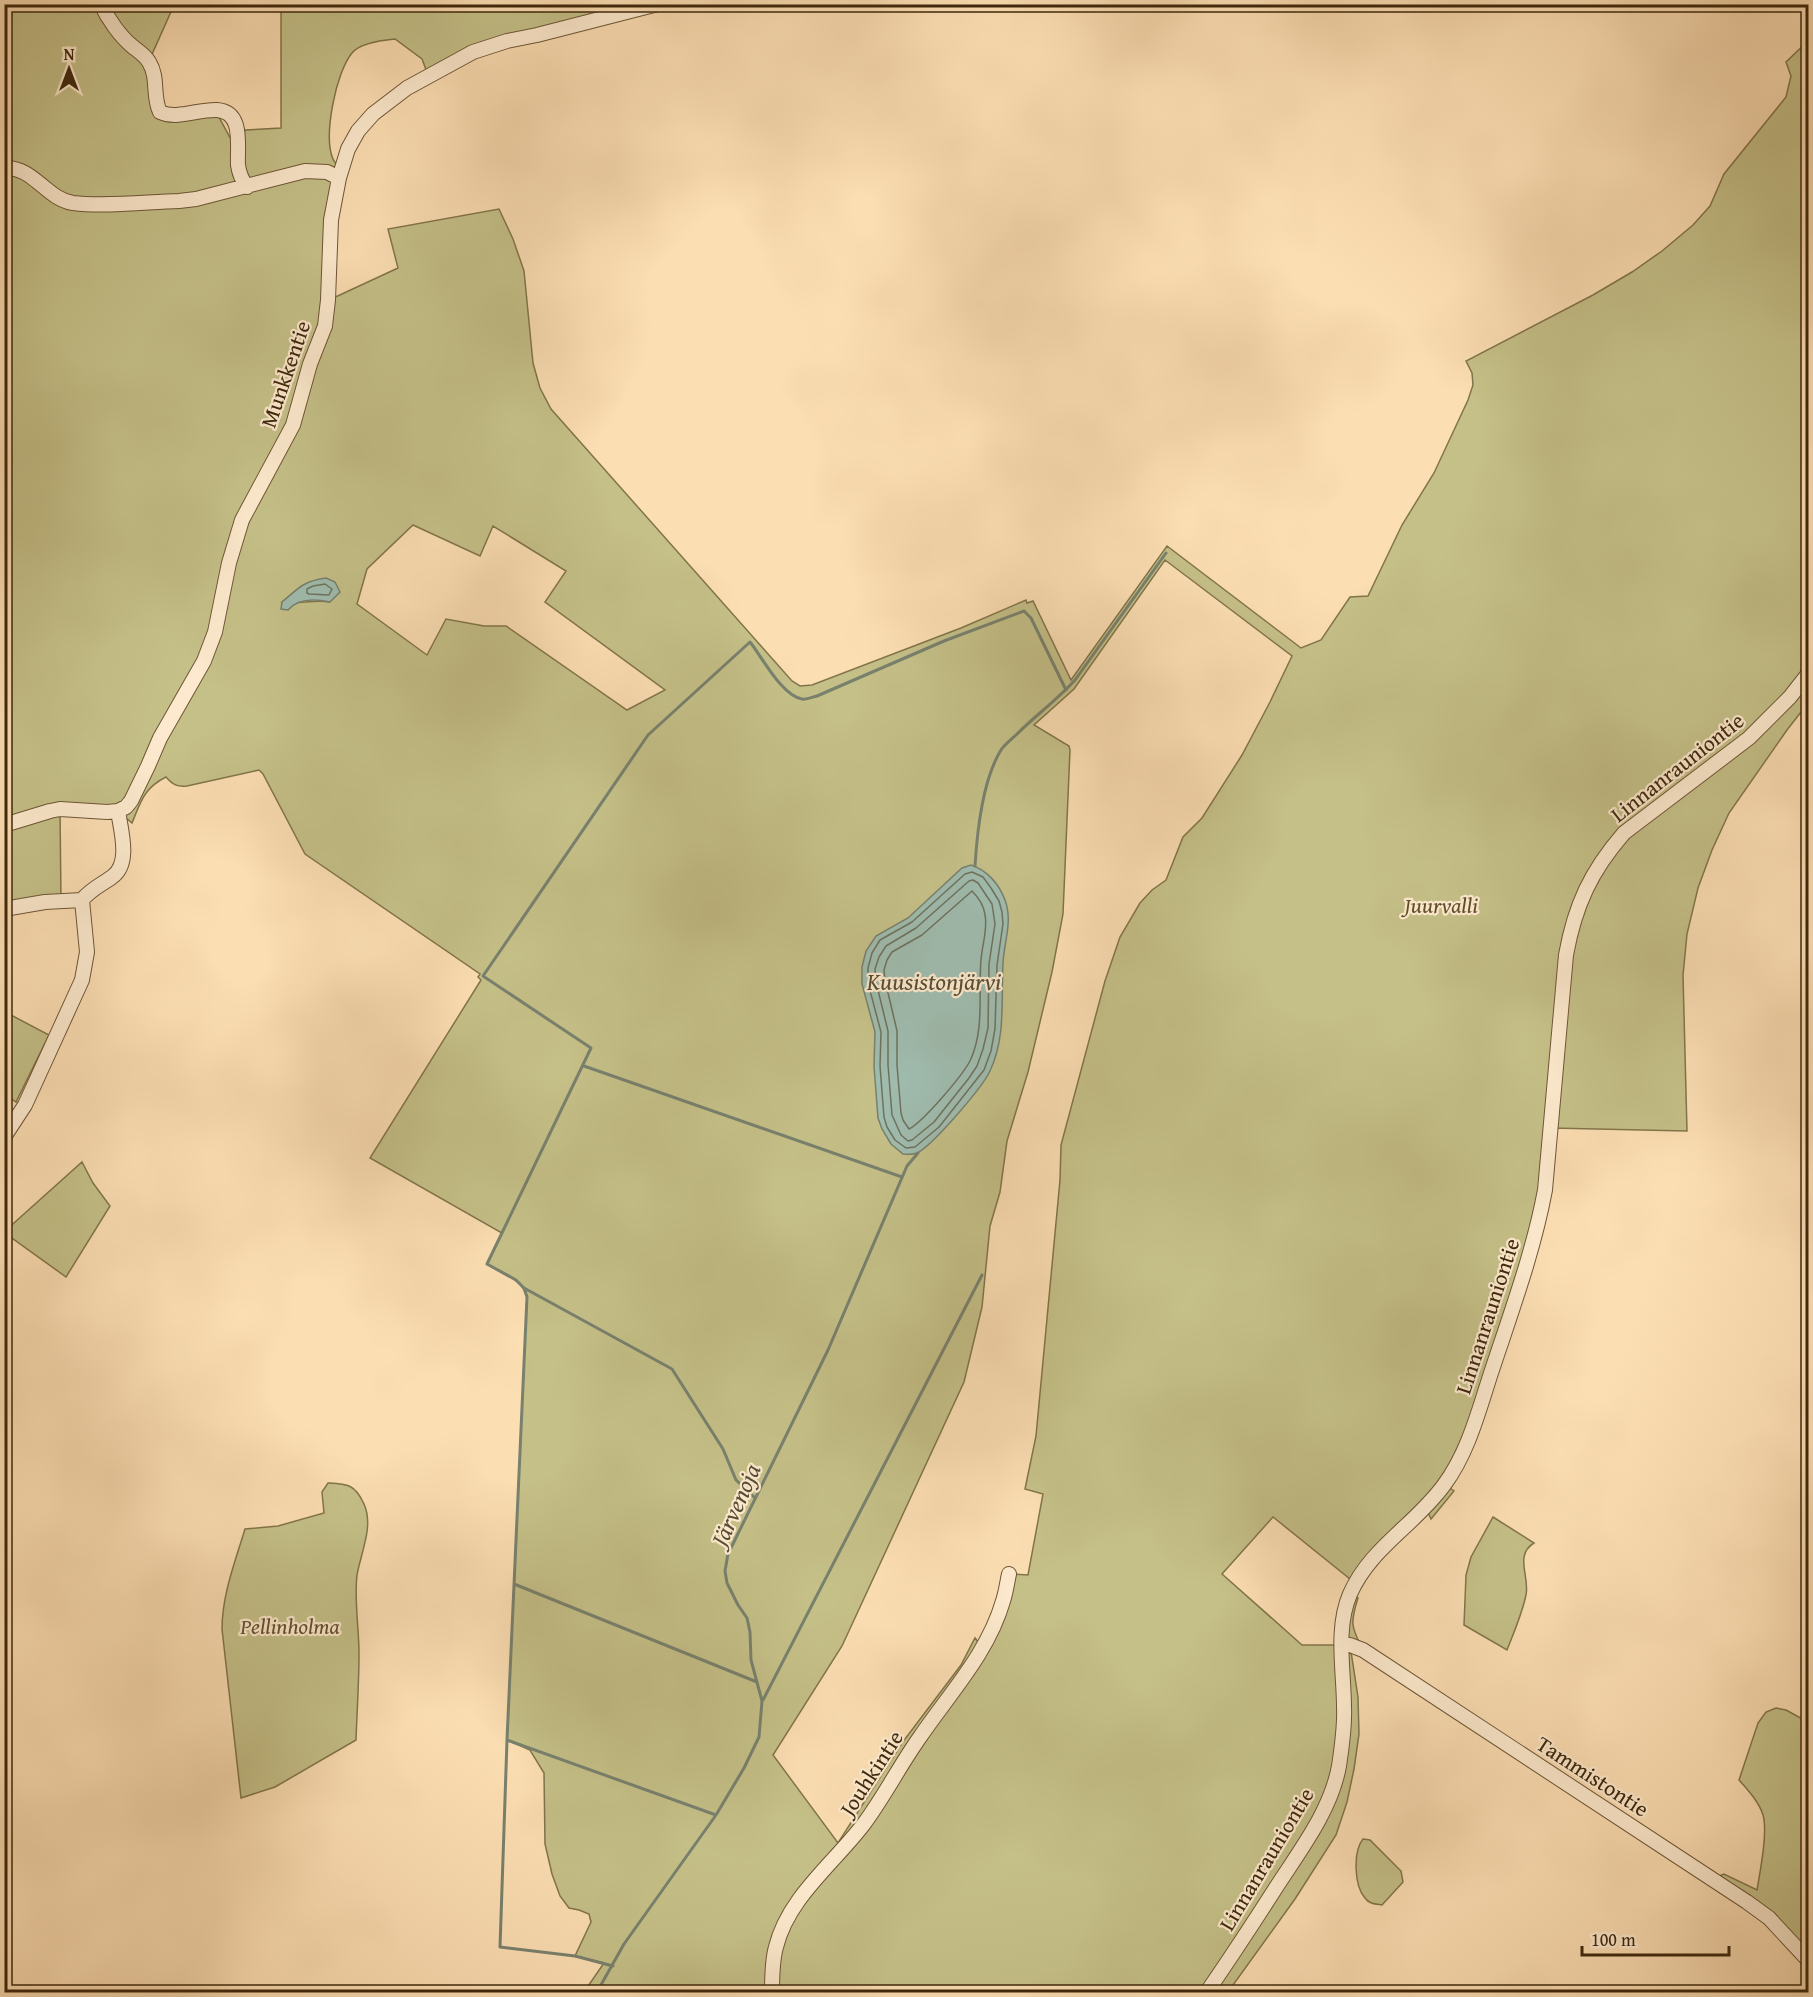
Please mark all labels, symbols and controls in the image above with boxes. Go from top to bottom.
north arrow [39,39,99,99]
text: N [64,42,75,66]
street label: Munkkentie [252,316,318,432]
street label: Linnanrauniontie [1603,705,1751,829]
park label: Juurvalli [1400,889,1478,921]
water label: Kuusistonjärvi [866,964,1001,999]
street label: Linnanrauniontie [1447,1234,1527,1398]
water label: Järvenoja [700,1458,769,1555]
park label: Pellinholma [239,1610,340,1642]
street label: Jouhkintie [830,1724,911,1825]
street label: Tammistontie [1530,1728,1656,1824]
street label: Linnanrauniontie [1211,1781,1321,1937]
scale bar [1582,1919,1729,1957]
text: 100 m [1591,1926,1636,1953]

